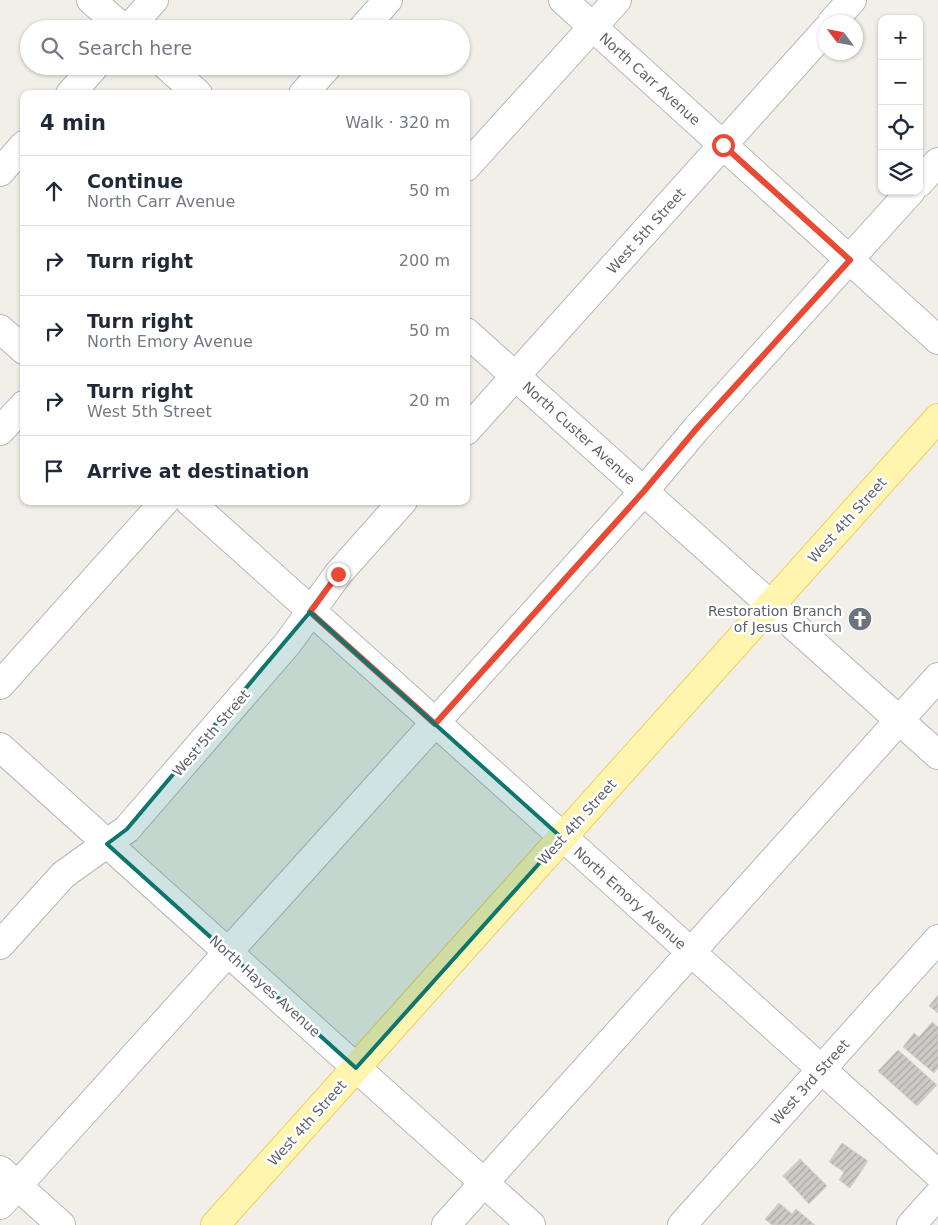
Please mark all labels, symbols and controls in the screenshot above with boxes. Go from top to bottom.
north arrow [818,15,863,60]
map controls [878,15,923,195]
button: + [878,15,923,60]
search box [20,20,470,75]
street label: North Carr Avenue [596,30,704,128]
icon: search [38,34,66,62]
text: Search here [78,37,192,59]
button: − [878,60,923,105]
button: locate [878,105,923,150]
text: 4 min [40,111,106,135]
text: Walk · 320 m [345,113,450,132]
route start [712,134,735,157]
button: layers [878,150,923,195]
text: Continue [87,170,183,192]
icon: ahead [40,177,68,205]
text: 50 m [409,181,450,200]
street label: West 5th Street [604,185,689,277]
text: North Carr Avenue [87,192,235,211]
icon: right [40,247,68,275]
text: Turn right [87,250,193,272]
text: 200 m [399,251,450,270]
text: Turn right [87,310,193,332]
icon: right [40,317,68,345]
text: 50 m [409,321,450,340]
text: North Emory Avenue [87,332,253,351]
street label: North Custer Avenue [519,378,639,488]
text: Turn right [87,380,193,402]
icon: right [40,387,68,415]
text: 20 m [409,391,450,410]
text: West 5th Street [87,402,212,421]
icon: arrive [40,457,68,485]
text: Arrive at destination [87,460,309,482]
street label: West 4th Street [805,474,890,566]
route end [327,563,350,586]
place label: Restoration Branch of Jesus Church [708,603,842,635]
church icon: Restoration Branch of Jesus Church [847,606,873,632]
street label: West 5th Street [169,686,253,779]
street label: West 4th Street [535,776,620,868]
street label: North Emory Avenue [571,843,689,953]
street label: North Hayes Avenue [206,932,324,1040]
street label: West 3rd Street [768,1036,853,1128]
street label: West 4th Street [265,1077,350,1169]

